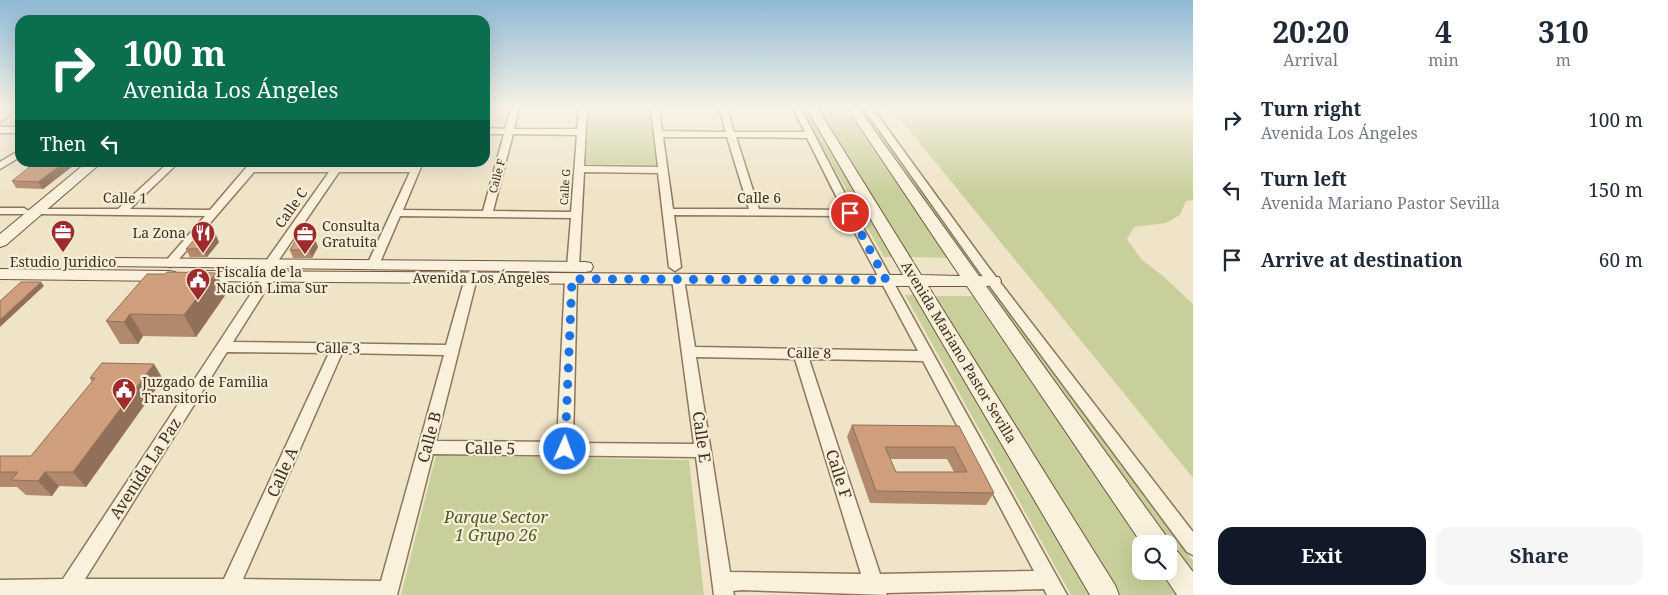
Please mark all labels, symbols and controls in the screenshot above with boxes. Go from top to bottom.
text: 20:20 [1272,11,1349,52]
text: 4 [1435,11,1452,52]
text: 310 [1538,11,1589,52]
text: 100 m [123,29,226,76]
icon: right [40,35,105,100]
text: Arrival [1283,49,1338,71]
text: min [1428,49,1459,71]
text: m [1556,49,1571,71]
text: Avenida Los Ángeles [123,74,338,104]
text: Turn right [1261,96,1361,122]
icon: right [1218,106,1246,134]
text: 100 m [1588,107,1643,133]
text: Avenida Los Ángeles [1261,122,1418,144]
icon: left [96,130,124,158]
text: Then [40,131,86,157]
street label: Calle F [485,157,508,195]
text: Turn left [1261,166,1347,192]
street label: Calle G [556,168,573,206]
icon: left [1218,176,1246,204]
text: 150 m [1588,177,1643,203]
street label: Calle C [270,184,311,232]
street label: Calle 1 [103,188,147,207]
street label: Calle 6 [737,188,781,207]
pin [829,192,871,234]
text: Avenida Mariano Pastor Sevilla [1261,192,1500,214]
icon: arrive [836,199,864,227]
place label: Consulta Gratuita [322,216,380,251]
office icon: Estudio Juridico [50,219,76,253]
restaurant icon: La Zona [190,220,216,254]
office icon: Consulta Gratuita [292,221,318,255]
place label: La Zona [132,223,186,242]
icon: arrive [1218,246,1246,274]
text: Arrive at destination [1261,247,1463,273]
text: 60 m [1599,247,1643,273]
place label: Estudio Juridico [10,252,116,271]
street label: Avenida Mariano Pastor Sevilla [897,257,1021,446]
place label: Fiscalía de la Nación Lima Sur [216,262,328,297]
public building icon: Fiscalía de la Nación Lima Sur [185,267,211,301]
street label: Avenida Los Ángeles [412,268,550,287]
street label: Calle 3 [316,338,360,357]
street label: Calle 8 [787,343,831,362]
place label: Juzgado de Familia Transitorio [141,372,269,407]
public building icon: Juzgado de Familia Transitorio [111,377,137,411]
street label: Calle B [412,409,446,465]
street label: Calle E [688,410,716,464]
street label: Avenida La Paz [104,413,186,523]
position arrow [538,422,590,474]
street label: Calle 5 [465,437,515,459]
street label: Calle A [261,443,303,501]
street label: Calle F [821,446,857,502]
park label: Parque Sector 1 Grupo 26 [443,506,548,546]
button: Exit [1218,527,1426,585]
button: Share [1436,527,1643,585]
map controls [1132,535,1177,580]
button: search [1132,535,1177,580]

